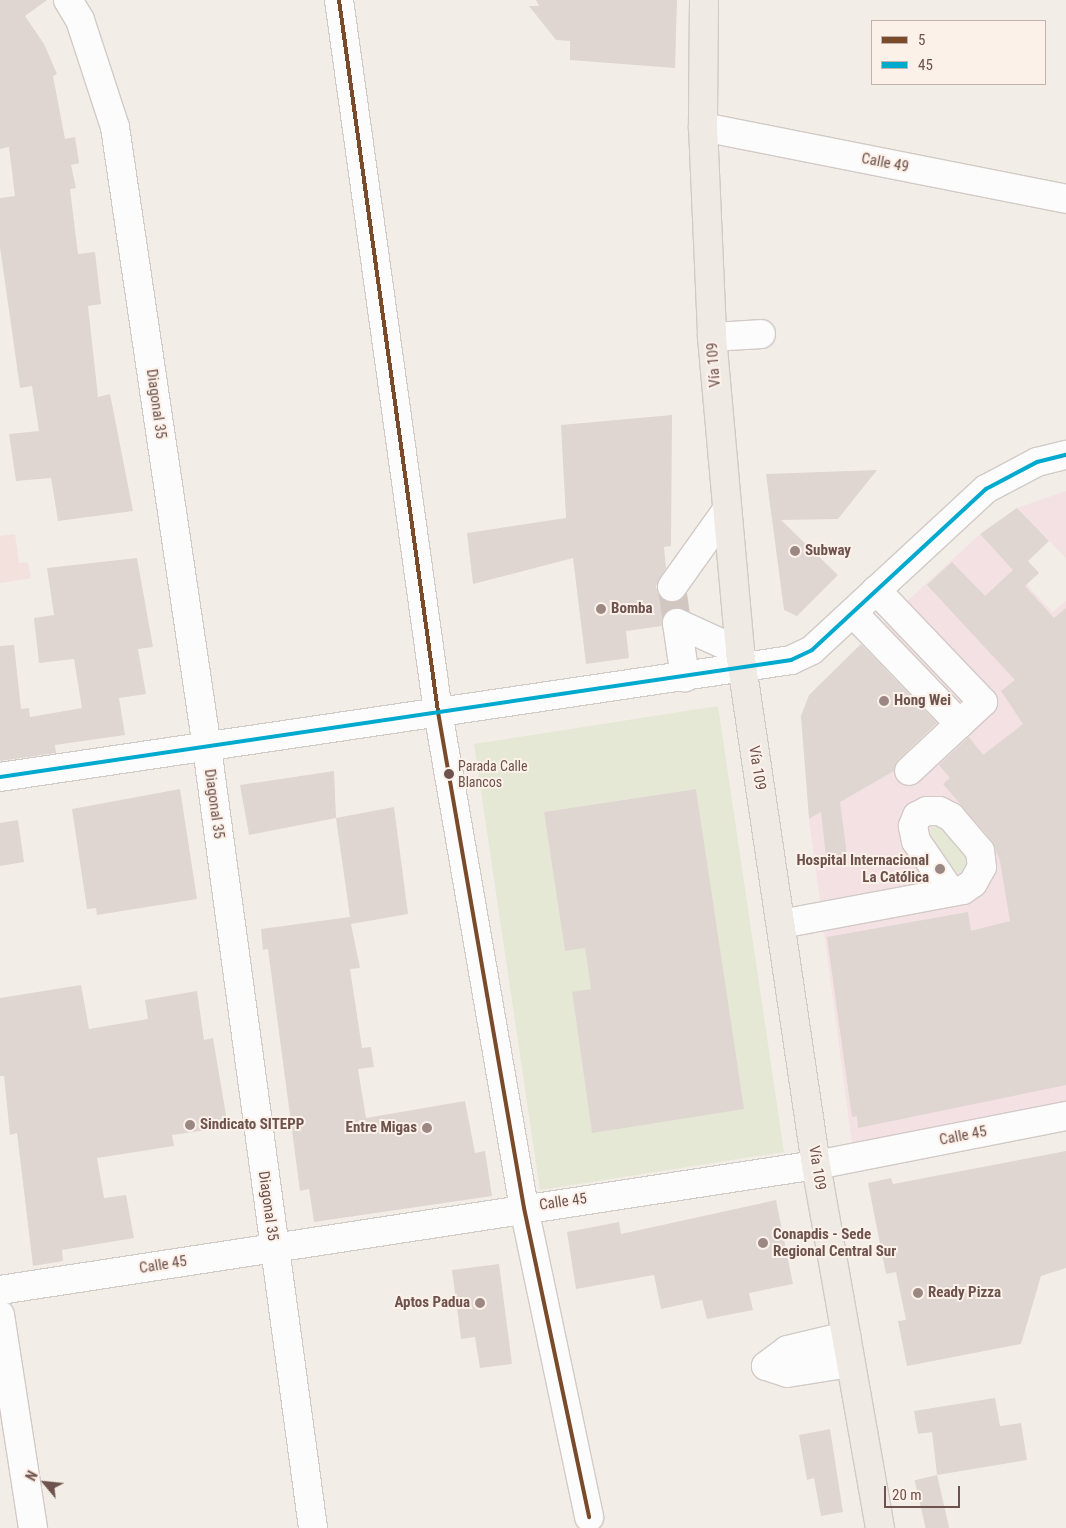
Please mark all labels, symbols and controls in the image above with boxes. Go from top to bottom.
legend [871,20,1046,85]
text: 5 [918,31,925,49]
text: 45 [918,56,933,74]
street label: Calle 49 [860,150,910,176]
street label: Vía 109 [703,342,725,388]
street label: Diagonal 35 [142,368,170,440]
place label: Subway [805,542,851,560]
marker: Subway [789,545,801,557]
place label: Bomba [611,600,652,618]
marker: Bomba [595,603,607,615]
place label: Hong Wei [894,692,951,710]
marker: Hong Wei [878,695,890,707]
street label: Vía 109 [745,744,769,792]
place label: Parada Calle Blancos [458,758,528,790]
street label: Diagonal 35 [200,768,228,840]
marker: Parada Calle Blancos [444,769,454,779]
place label: Hospital Internacional La Católica [796,851,929,886]
marker: Hospital Internacional La Católica [933,862,947,876]
place label: Sindicato SITEPP [200,1116,304,1134]
marker: Sindicato SITEPP [184,1119,196,1131]
place label: Entre Migas [346,1119,417,1137]
marker: Entre Migas [421,1122,433,1134]
street label: Calle 45 [938,1123,988,1149]
street label: Vía 109 [805,1144,829,1192]
street label: Diagonal 35 [254,1170,282,1242]
street label: Calle 45 [538,1190,588,1214]
place label: Conapdis - Sede Regional Central Sur [773,1225,896,1260]
marker: Conapdis - Sede Regional Central Sur [757,1237,769,1249]
street label: Calle 45 [138,1252,188,1278]
place label: Ready Pizza [928,1284,1001,1302]
marker: Ready Pizza [912,1287,924,1299]
place label: Aptos Padua [394,1294,470,1312]
marker: Aptos Padua [474,1297,486,1309]
north arrow [20,1458,70,1508]
text: N [23,1468,41,1484]
scale bar [886,1476,962,1508]
text: 20 m [892,1486,922,1504]

